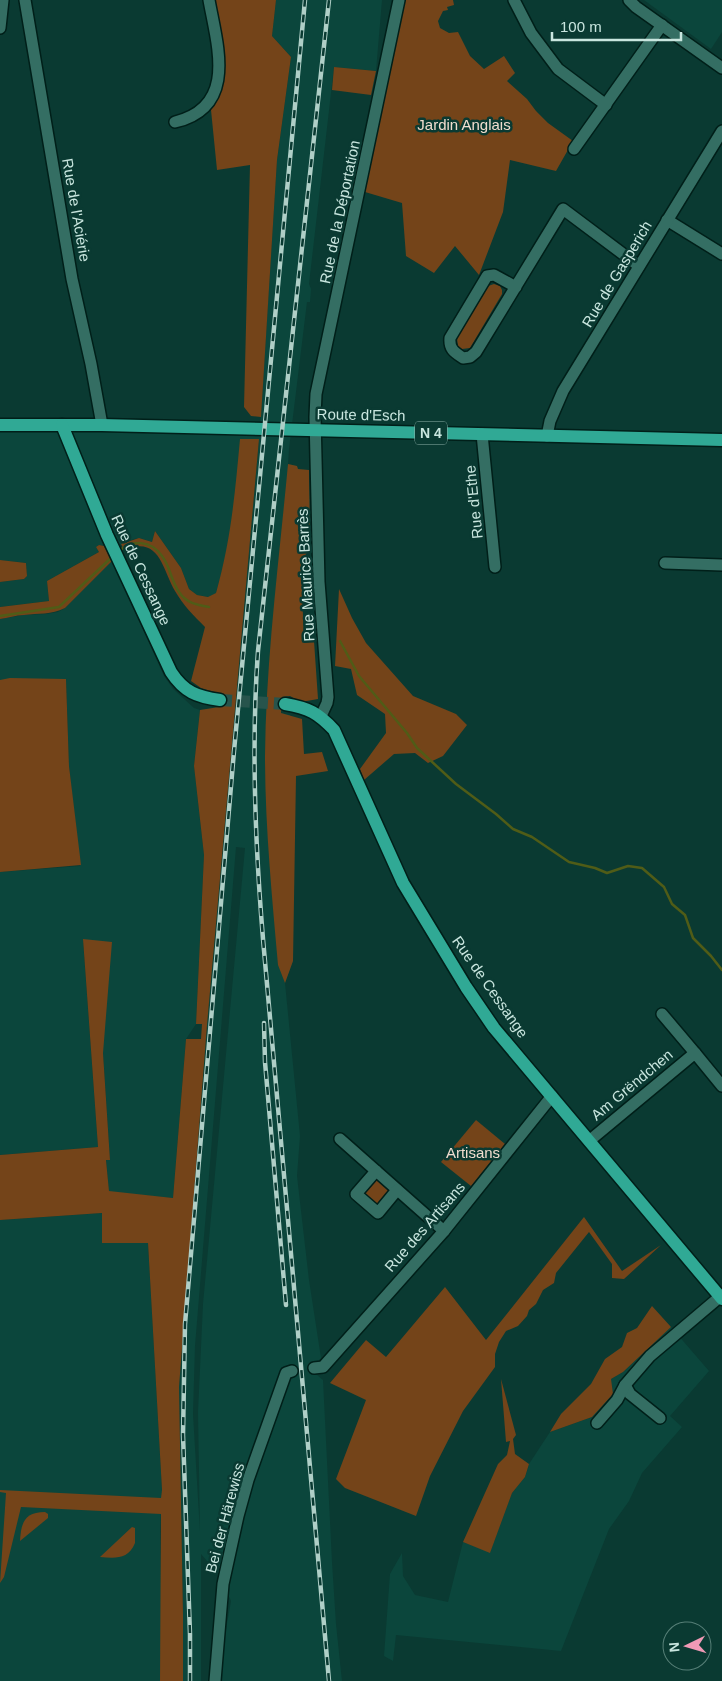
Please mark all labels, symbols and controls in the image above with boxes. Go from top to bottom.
scale bar [552,10,681,42]
text: 100 m [560,18,602,35]
park label: Jardin Anglais [417,116,511,133]
street label: Rue de la Déportation [316,139,363,285]
street label: Rue de l'Aciérie [59,157,94,263]
street label: Rue de Gasperich [578,218,655,330]
street label: Route d'Esch [316,405,406,424]
road number: N 4 [415,422,447,444]
street label: Rue d'Ethe [461,464,486,540]
street label: Rue Maurice Barrès [294,508,317,642]
street label: Rue de Cessange [108,512,175,628]
street label: Rue de Cessange [449,933,532,1041]
street label: Am Grëndchen [588,1046,676,1124]
park label: Artisans [446,1144,500,1161]
street label: Rue des Artisans [381,1178,468,1275]
street label: Bei der Härewiss [202,1461,247,1575]
north arrow [662,1621,712,1671]
text: N [666,1641,682,1653]

